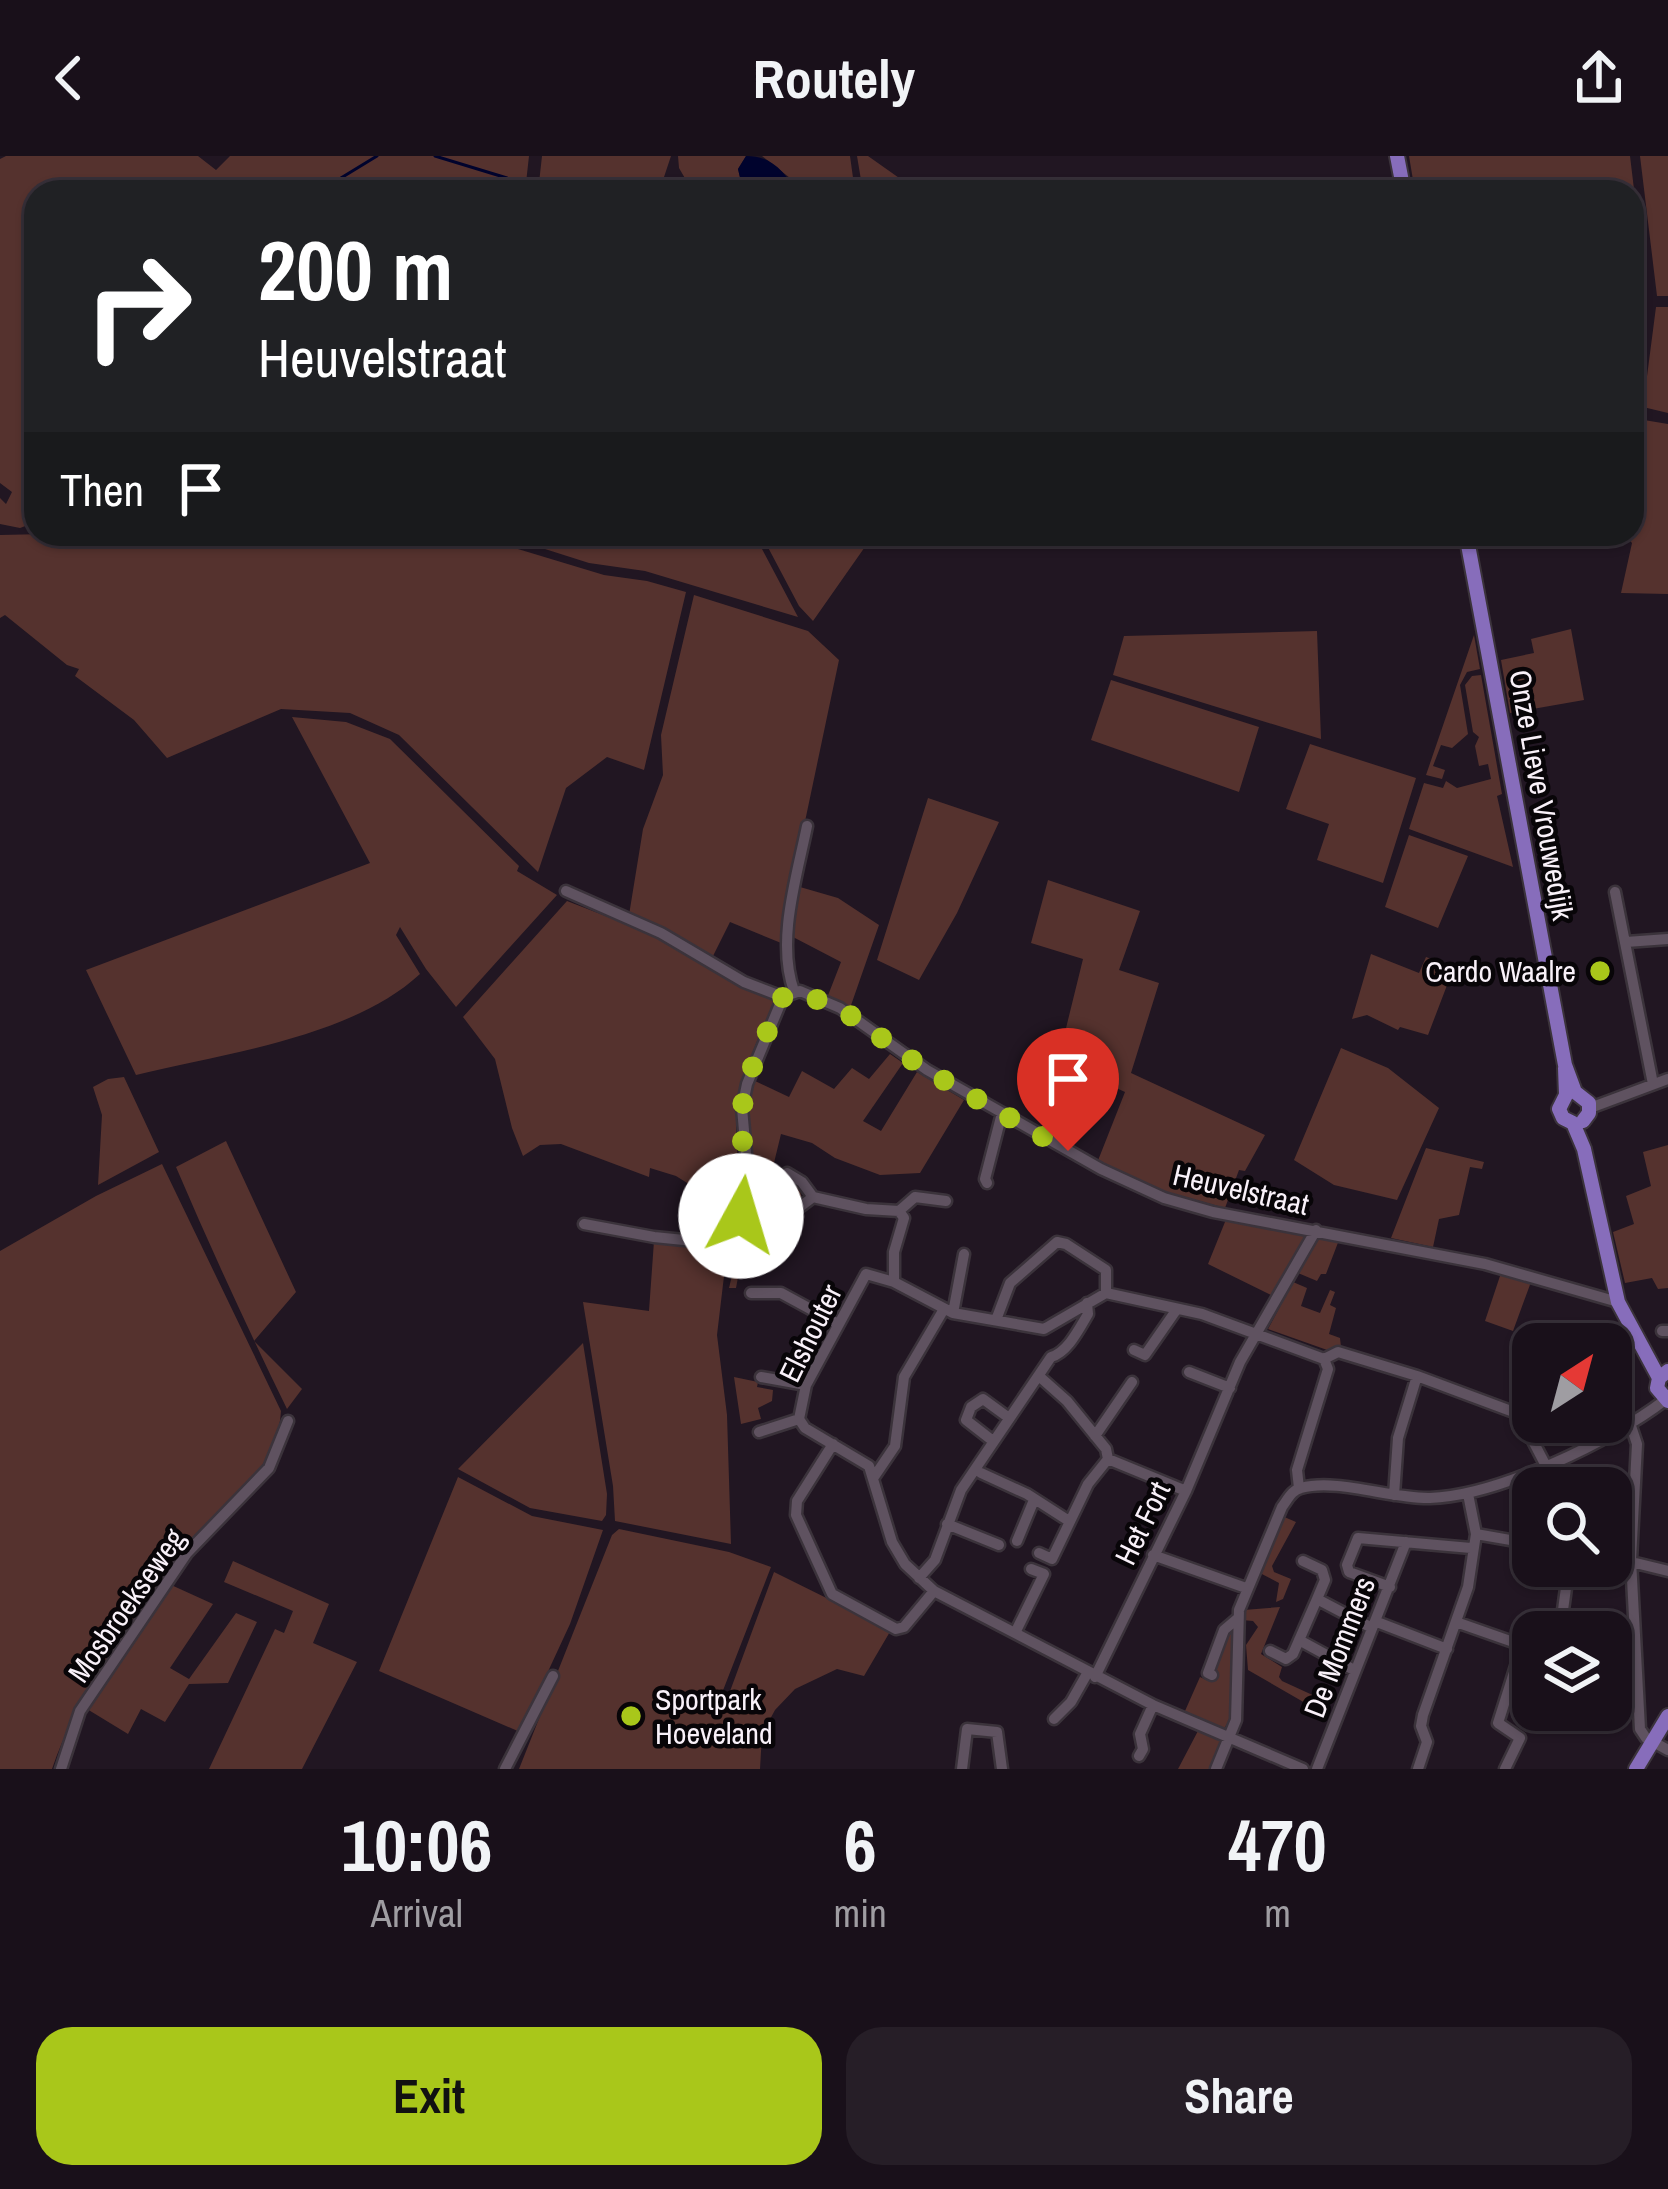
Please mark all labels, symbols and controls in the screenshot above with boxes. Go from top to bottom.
text: Routely [753,42,915,115]
icon: back [36,45,102,111]
icon: share [1566,45,1632,111]
text: 200 m [258,213,453,326]
icon: right [60,228,216,384]
text: Heuvelstraat [258,321,507,394]
icon: arrive [168,456,234,522]
text: Then [60,459,144,520]
street label: Onze Lieve Vrouwedijk [1500,667,1584,924]
place label: Cardo Waalre [1425,951,1576,991]
marker: Cardo Waalre [1587,958,1613,984]
pin [1017,1028,1119,1151]
icon: arrive [1035,1046,1101,1112]
position arrow [678,1153,804,1279]
street label: Heuvelstraat [1169,1154,1313,1224]
street label: Elshouter [769,1277,851,1388]
north arrow [1512,1323,1632,1443]
map controls [1512,1323,1632,1731]
button: search [1512,1467,1632,1587]
street label: Het Fort [1105,1475,1179,1571]
street label: Mosbroekseweg [58,1520,194,1690]
street label: De Mommers [1294,1571,1384,1723]
button: layers [1512,1611,1632,1731]
place label: Sportpark Hoeveland [655,1679,773,1753]
marker: Sportpark Hoeveland [618,1703,644,1729]
text: 10:06 [341,1796,492,1893]
text: 6 [844,1796,877,1893]
text: 470 [1228,1796,1327,1893]
text: Arrival [371,1887,463,1939]
text: min [834,1887,887,1939]
text: m [1264,1887,1291,1939]
button: Exit [36,2027,822,2165]
button: Share [846,2027,1632,2165]

